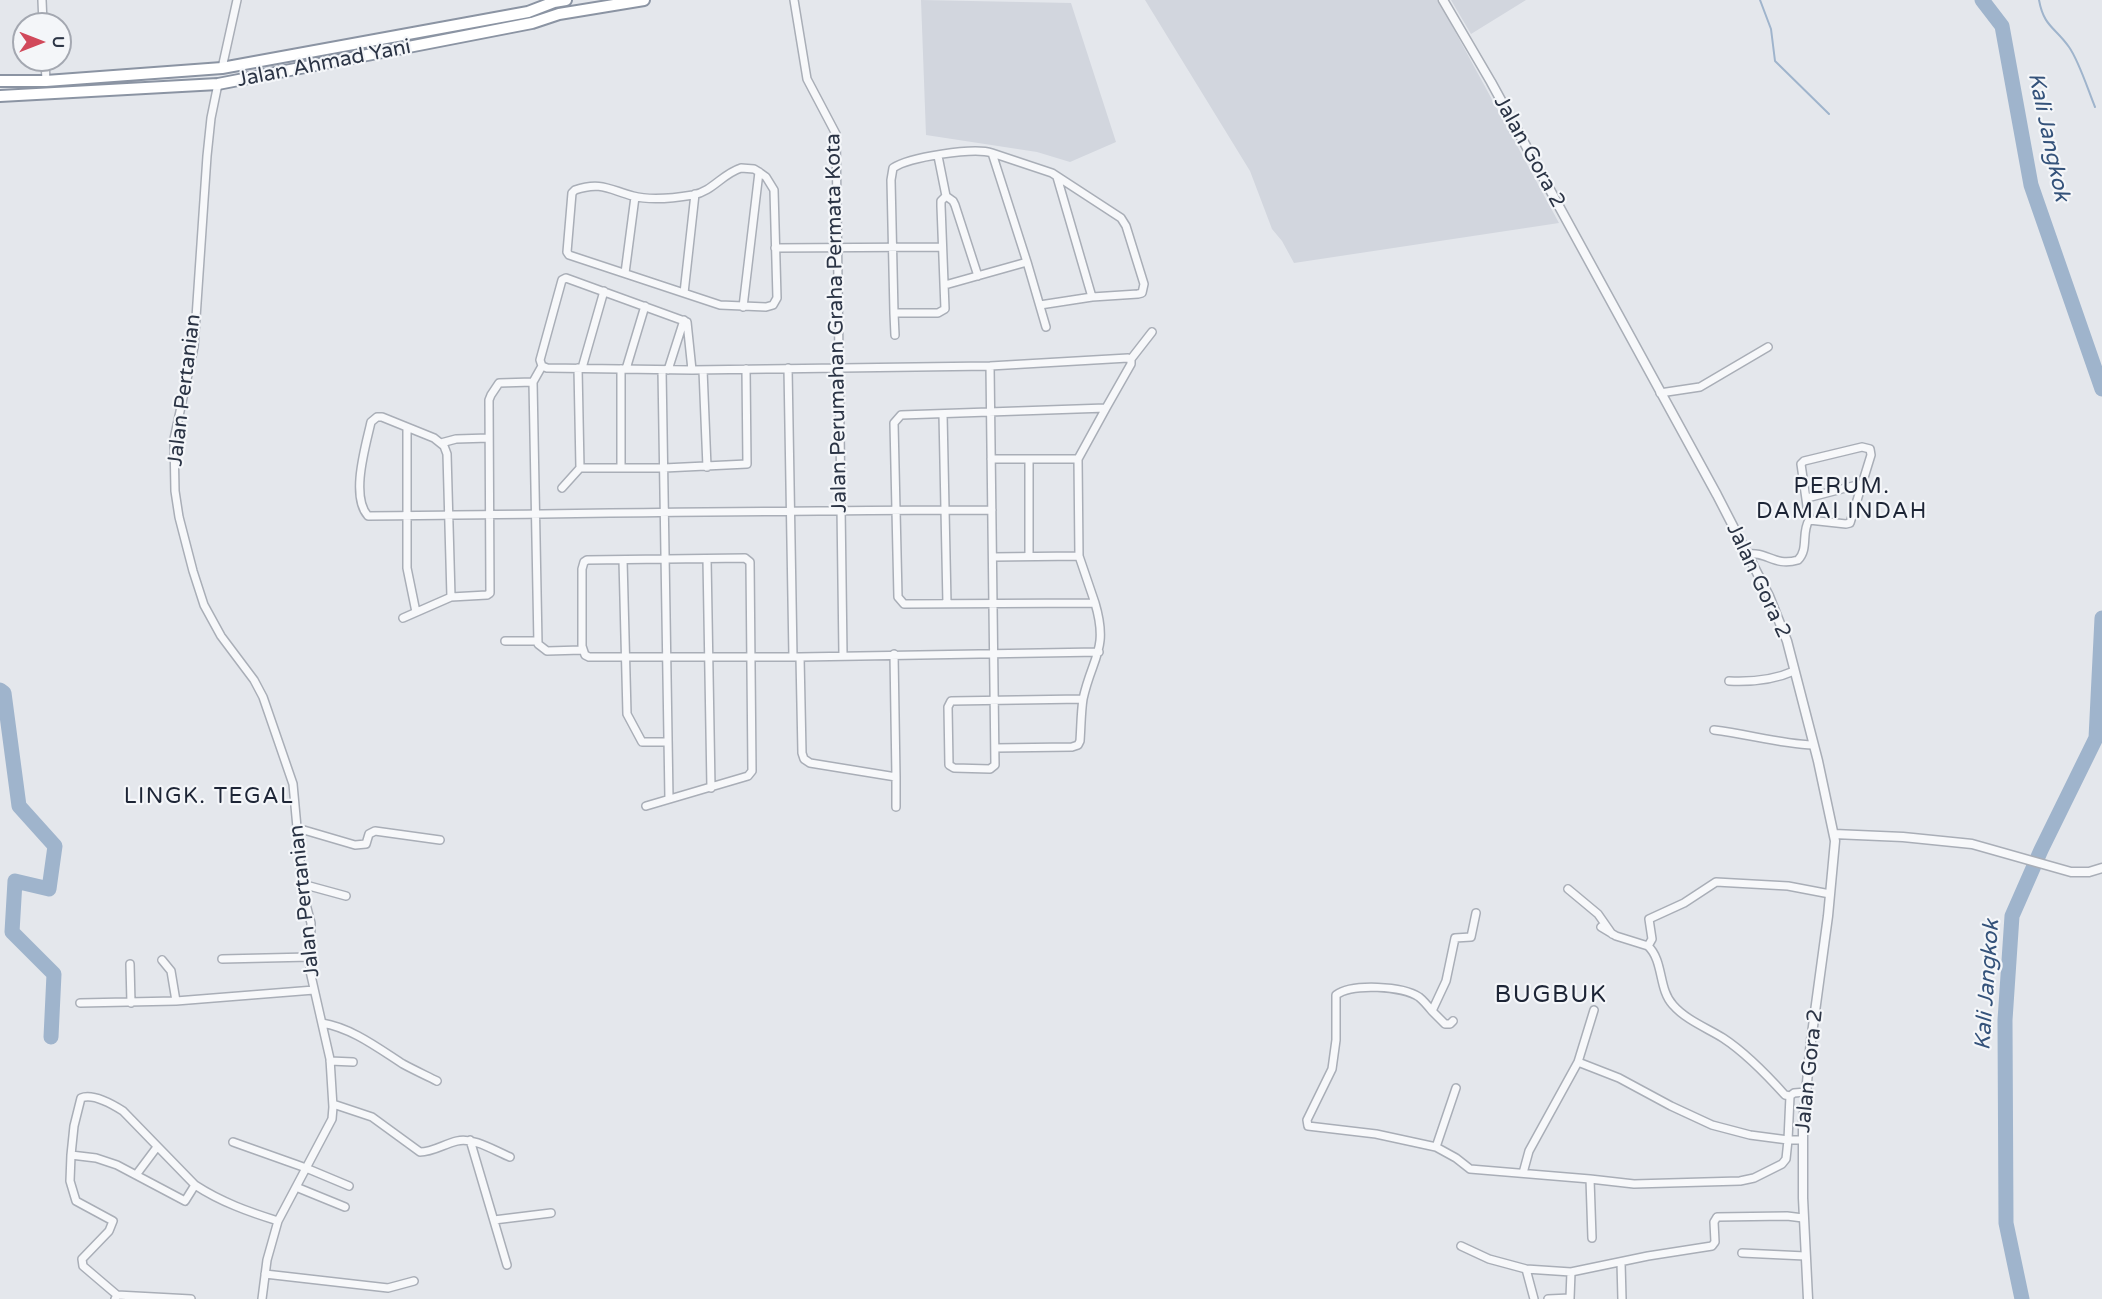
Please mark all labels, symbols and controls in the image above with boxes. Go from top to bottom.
north arrow [12,12,72,72]
street label: Jalan Ahmad Yani [235,35,413,93]
text: U [48,36,68,48]
water label: Kali Jangkok [2021,70,2075,204]
street label: Jalan Gora 2 [1488,92,1570,212]
street label: Jalan Perumahan Graha Permata Kota [821,133,853,513]
street label: Jalan Pertanian [163,313,207,467]
district label: PERUM. DAMAI INDAH [1756,474,1928,526]
street label: Jalan Gora 2 [1720,519,1796,643]
district label: LINGK. TEGAL [124,784,294,810]
street label: Jalan Pertanian [284,824,326,978]
water label: Kali Jangkok [1970,919,2006,1051]
district label: BUGBUK [1495,982,1607,1010]
street label: Jalan Gora 2 [1791,1008,1829,1134]

